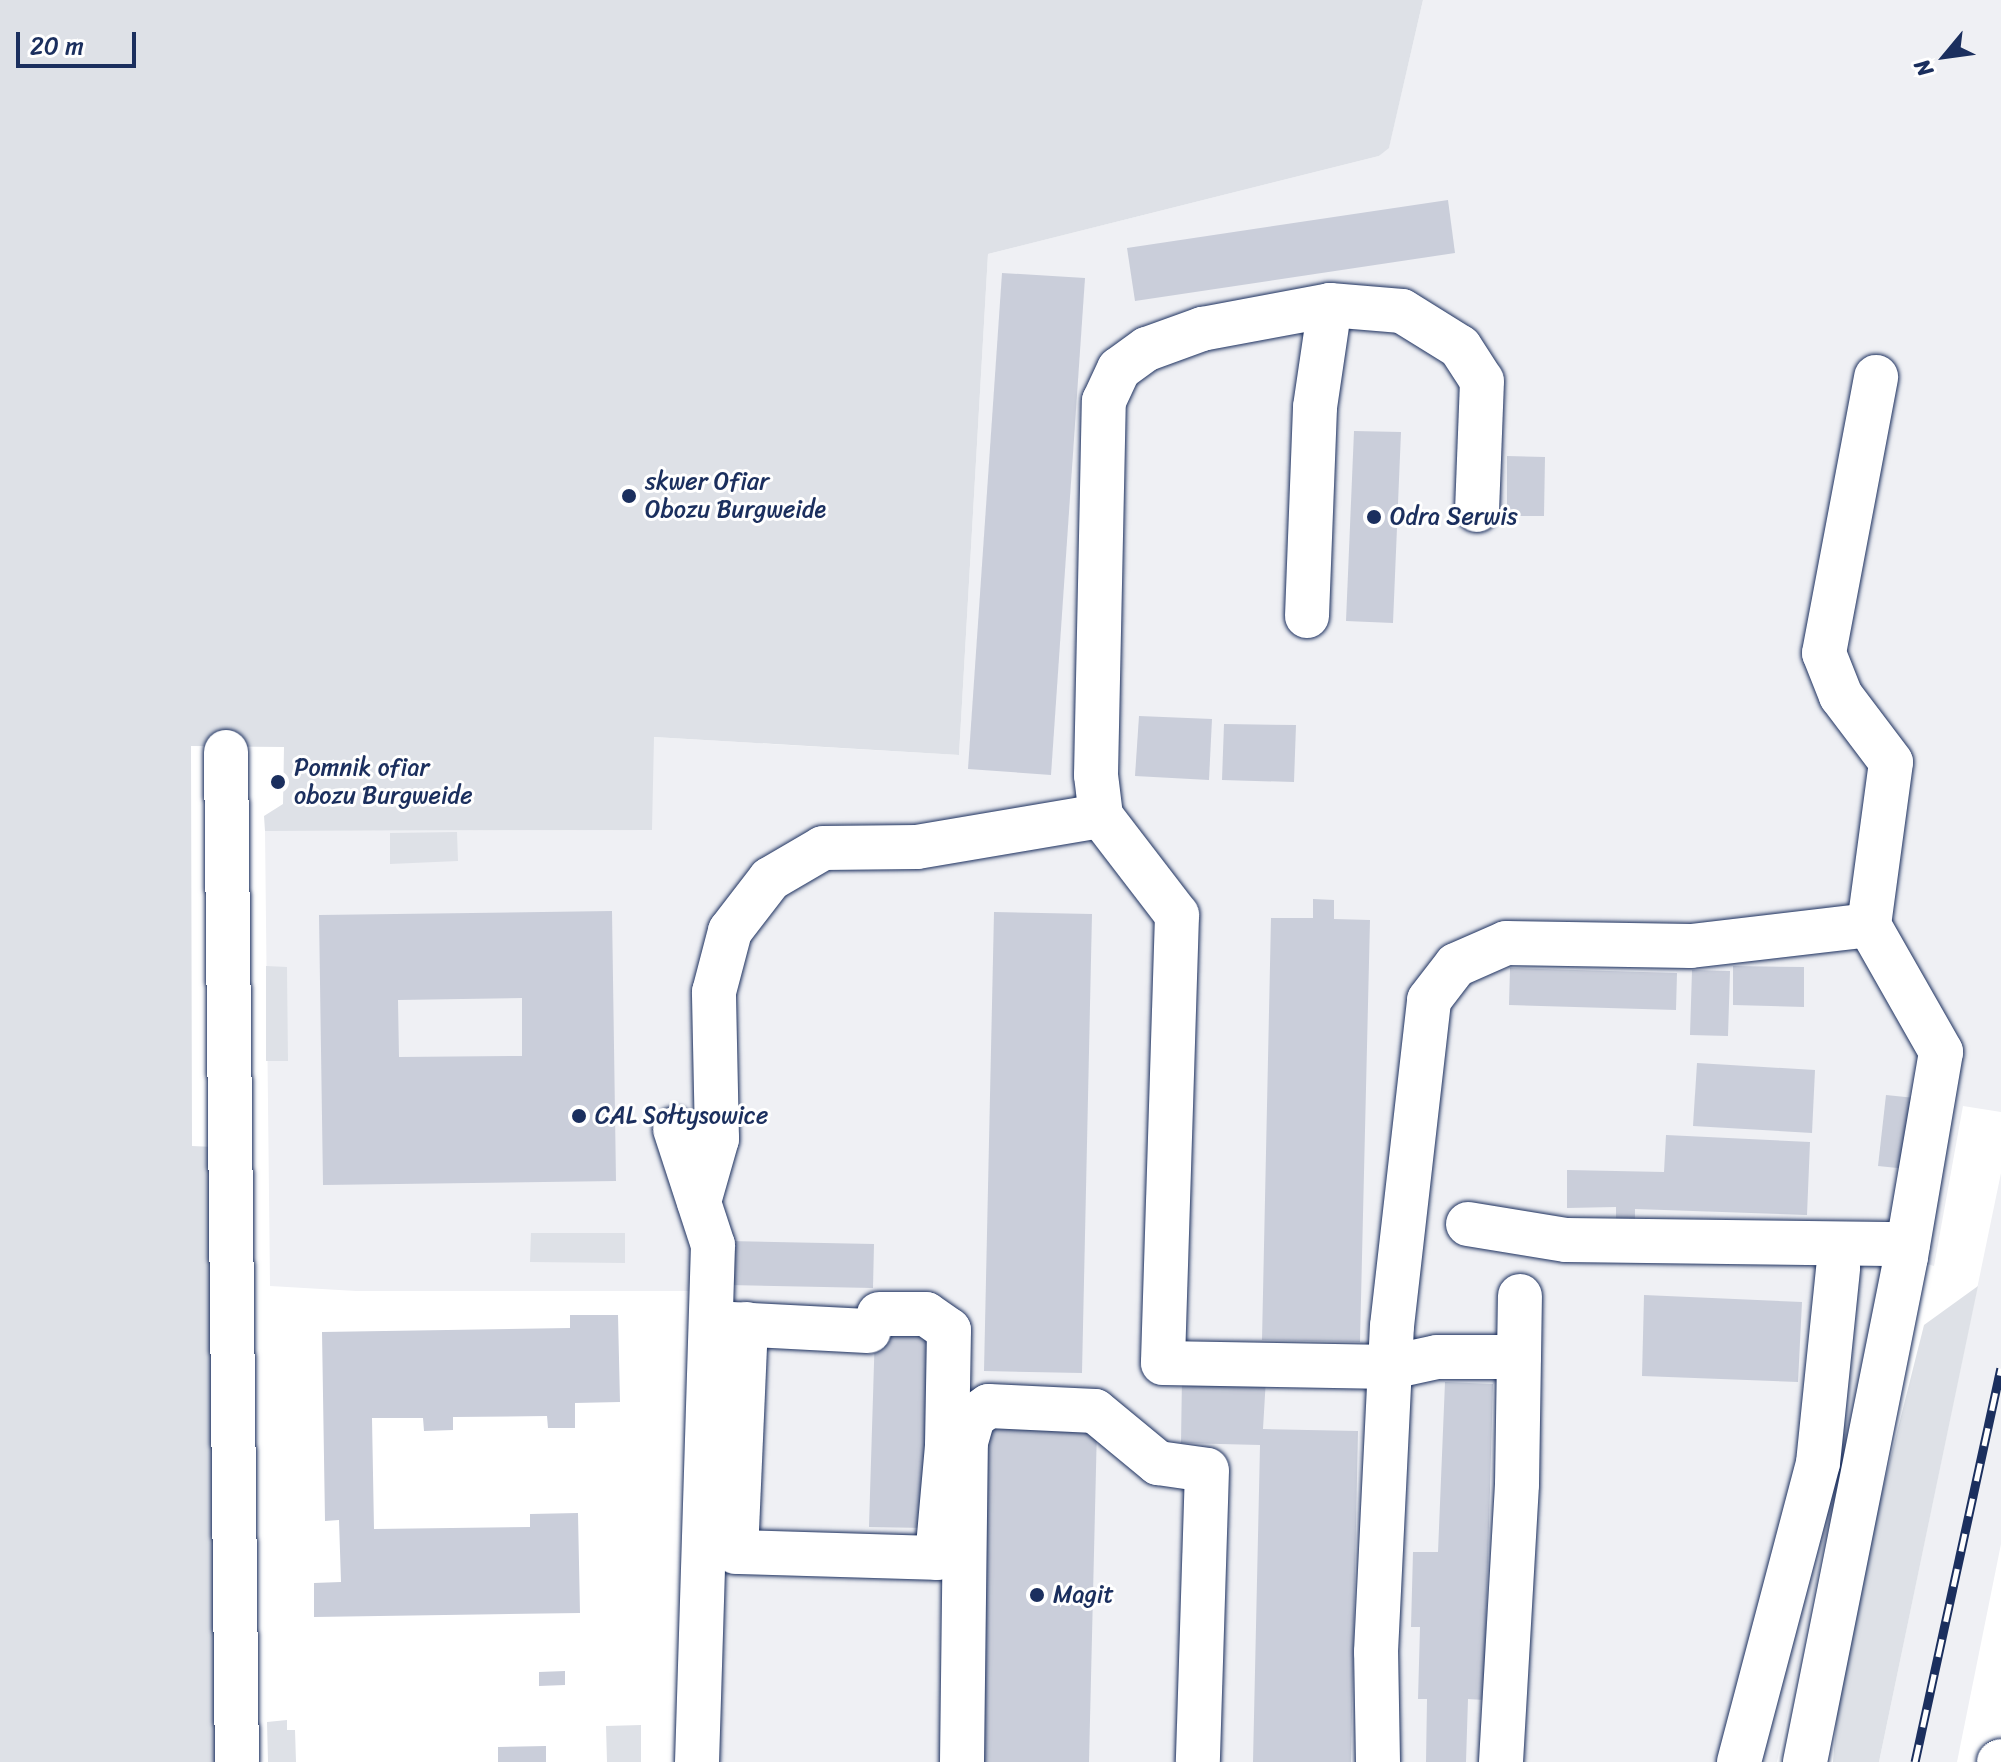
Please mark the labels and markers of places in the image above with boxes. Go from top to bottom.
place label: skwer Ofiar Obozu Burgweide [645,468,827,524]
marker: skwer Ofiar Obozu Burgweide [620,487,638,505]
place label: Odra Serwis [1390,503,1517,531]
marker: Odra Serwis [1365,508,1383,526]
place label: Pomnik ofiar obozu Burgweide [294,754,473,810]
marker: Pomnik ofiar obozu Burgweide [269,773,287,791]
place label: CAL Sołtysowice [595,1102,771,1130]
marker: CAL Sołtysowice [570,1107,588,1125]
place label: Magit [1053,1581,1114,1609]
marker: Magit [1028,1586,1046,1604]

